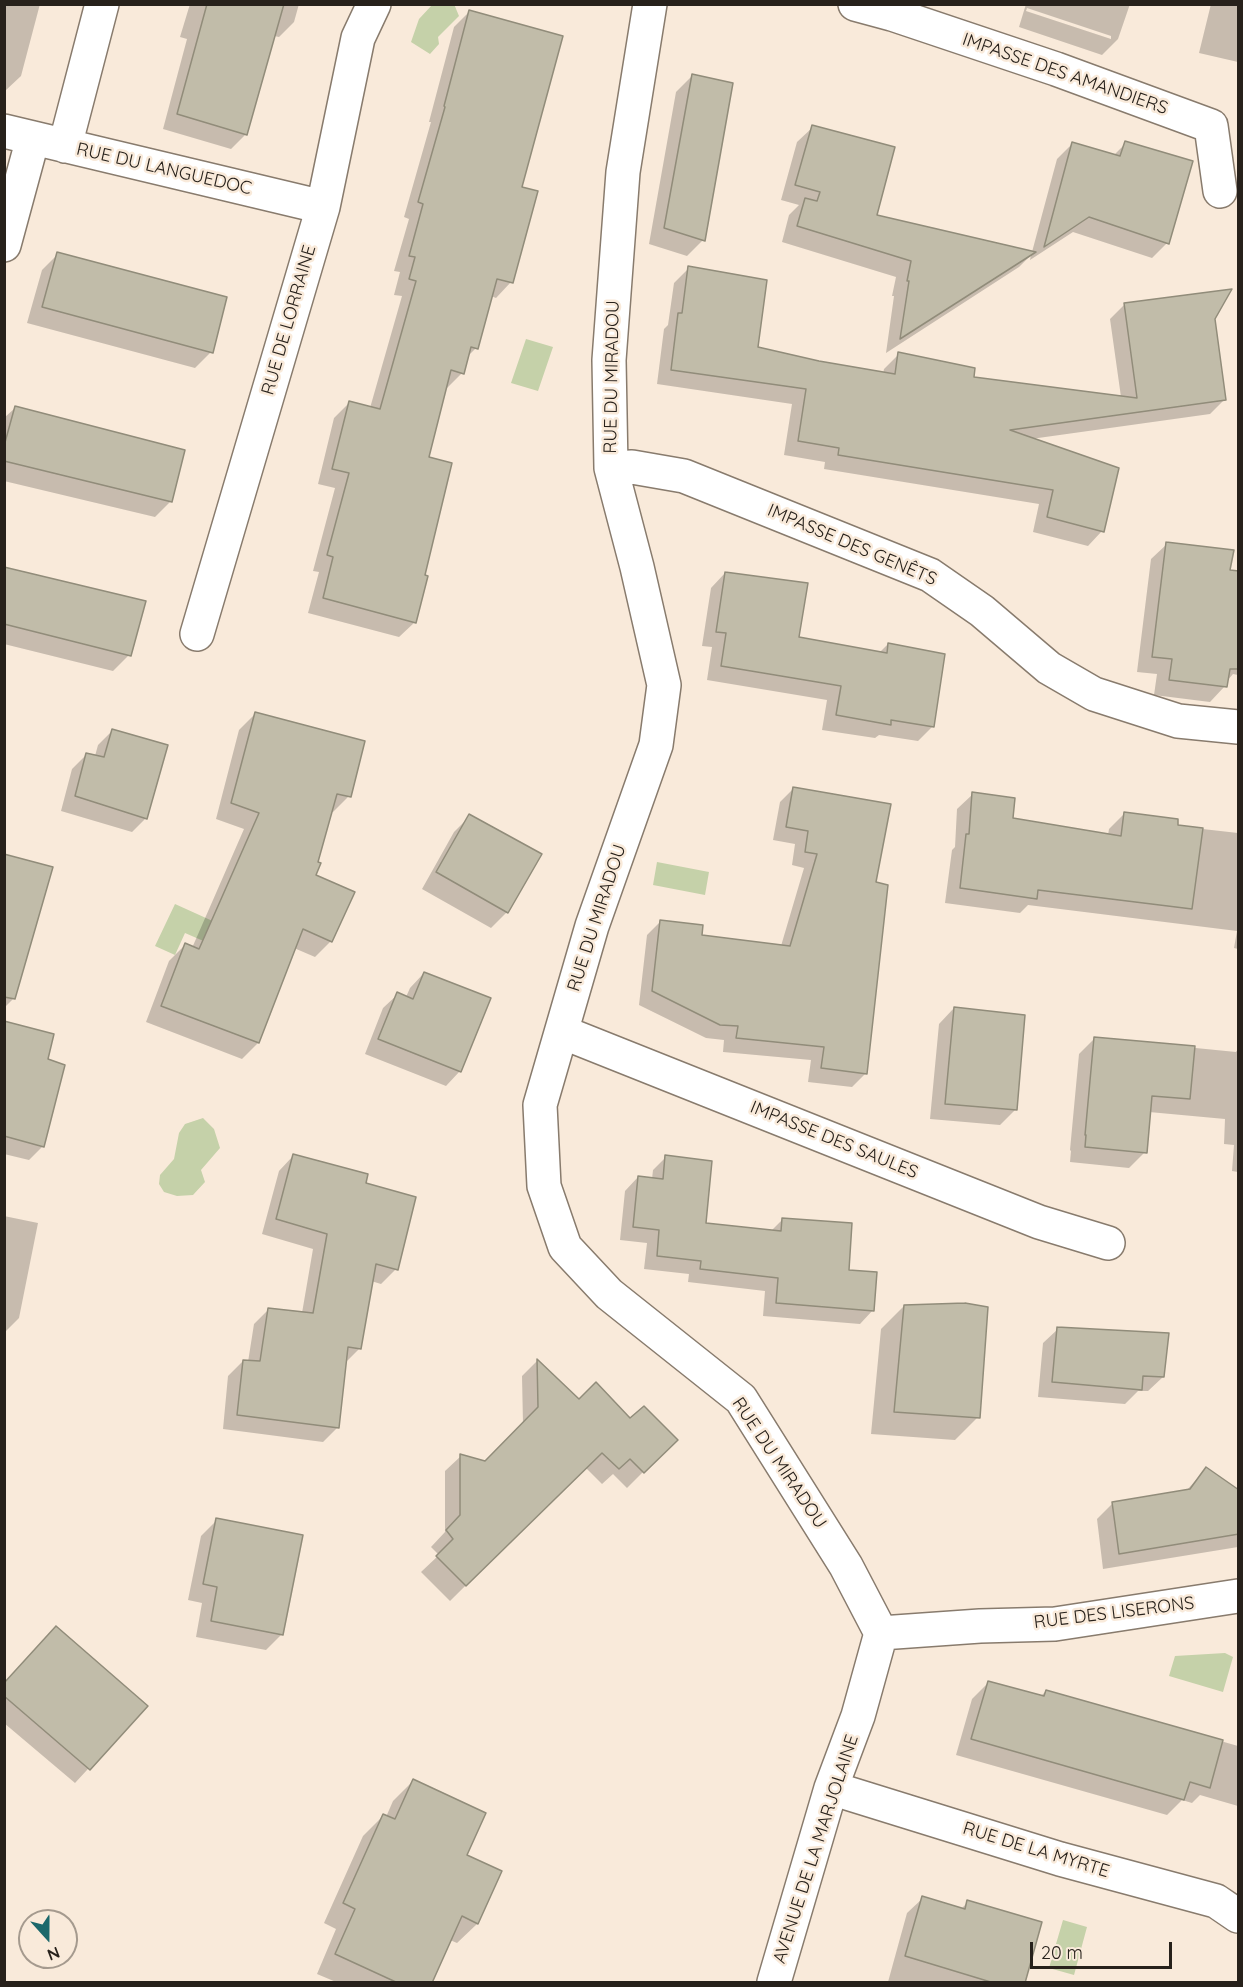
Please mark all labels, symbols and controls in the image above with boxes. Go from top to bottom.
street label: IMPASSE DES AMANDIERS [959,29,1171,119]
street label: RUE DU LANGUEDOC [74,138,254,200]
street label: RUE DE LORRAINE [257,243,321,397]
street label: RUE DU MIRADOU [600,300,624,454]
street label: IMPASSE DES GENÊTS [764,500,940,590]
street label: RUE DU MIRADOU [563,842,631,994]
street label: IMPASSE DES SAULES [747,1096,921,1184]
street label: RUE DU MIRADOU [727,1393,831,1533]
street label: RUE DES LISERONS [1033,1592,1195,1634]
street label: AVENUE DE LA MARJOLAINE [769,1732,863,1966]
street label: RUE DE LA MYRTE [960,1817,1112,1883]
north arrow [18,1909,78,1969]
scale bar [1033,1930,1176,1968]
text: 20 m [1041,1941,1083,1964]
text: N [45,1942,63,1965]

